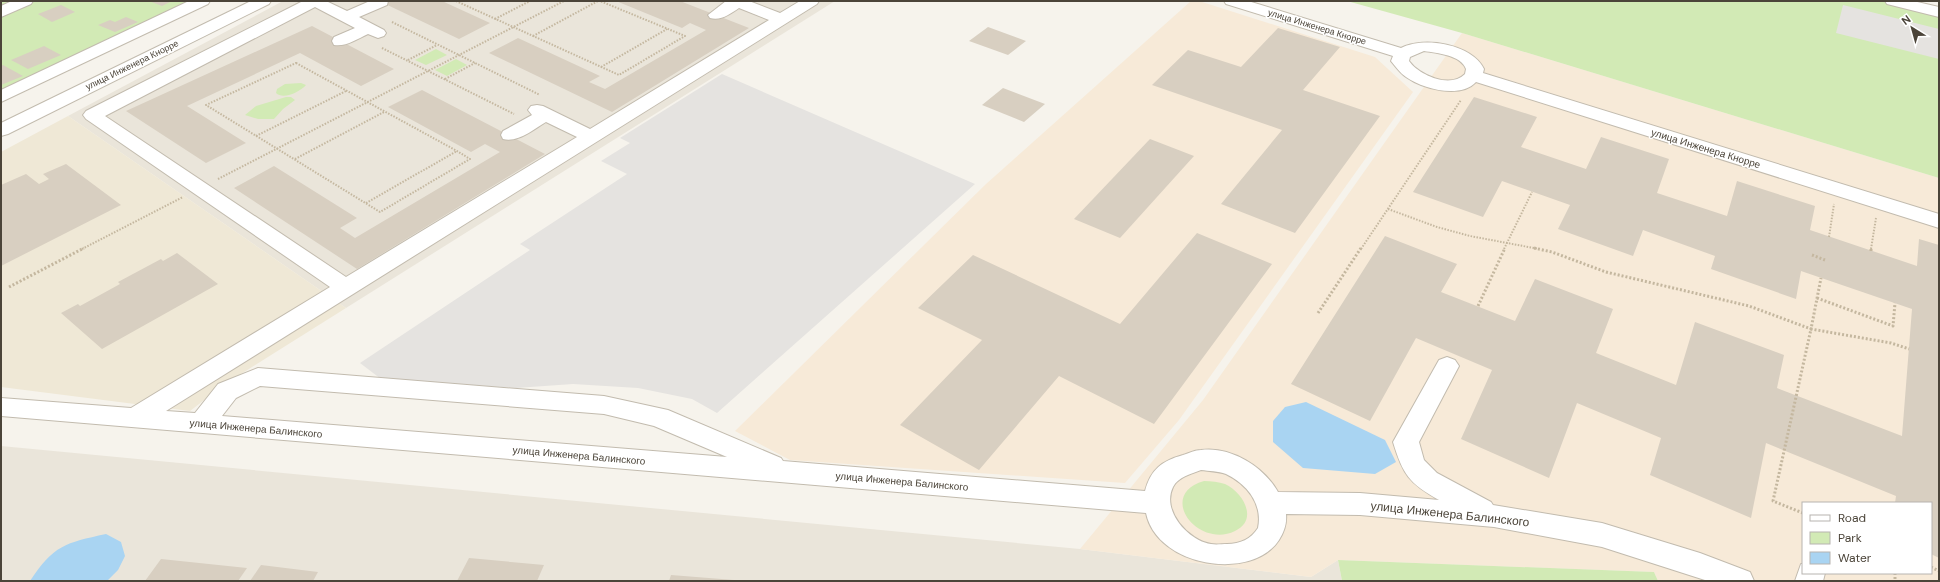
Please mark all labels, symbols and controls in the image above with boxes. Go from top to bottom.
street label: улица Инженера Кнорре [1266,6,1368,48]
north arrow [1892,8,1932,48]
text: N [1899,12,1913,28]
street label: улица Инженера Кнорре [83,37,181,93]
street label: улица Инженера Кнорре [1650,126,1762,171]
street label: улица Инженера Балинского [189,416,323,441]
street label: улица Инженера Балинского [512,443,646,468]
street label: улица Инженера Балинского [835,469,969,494]
street label: улица Инженера Балинского [1370,498,1531,530]
legend [1802,502,1932,574]
text: Road [1838,510,1866,526]
text: Park [1838,530,1862,546]
text: Water [1838,550,1872,566]

